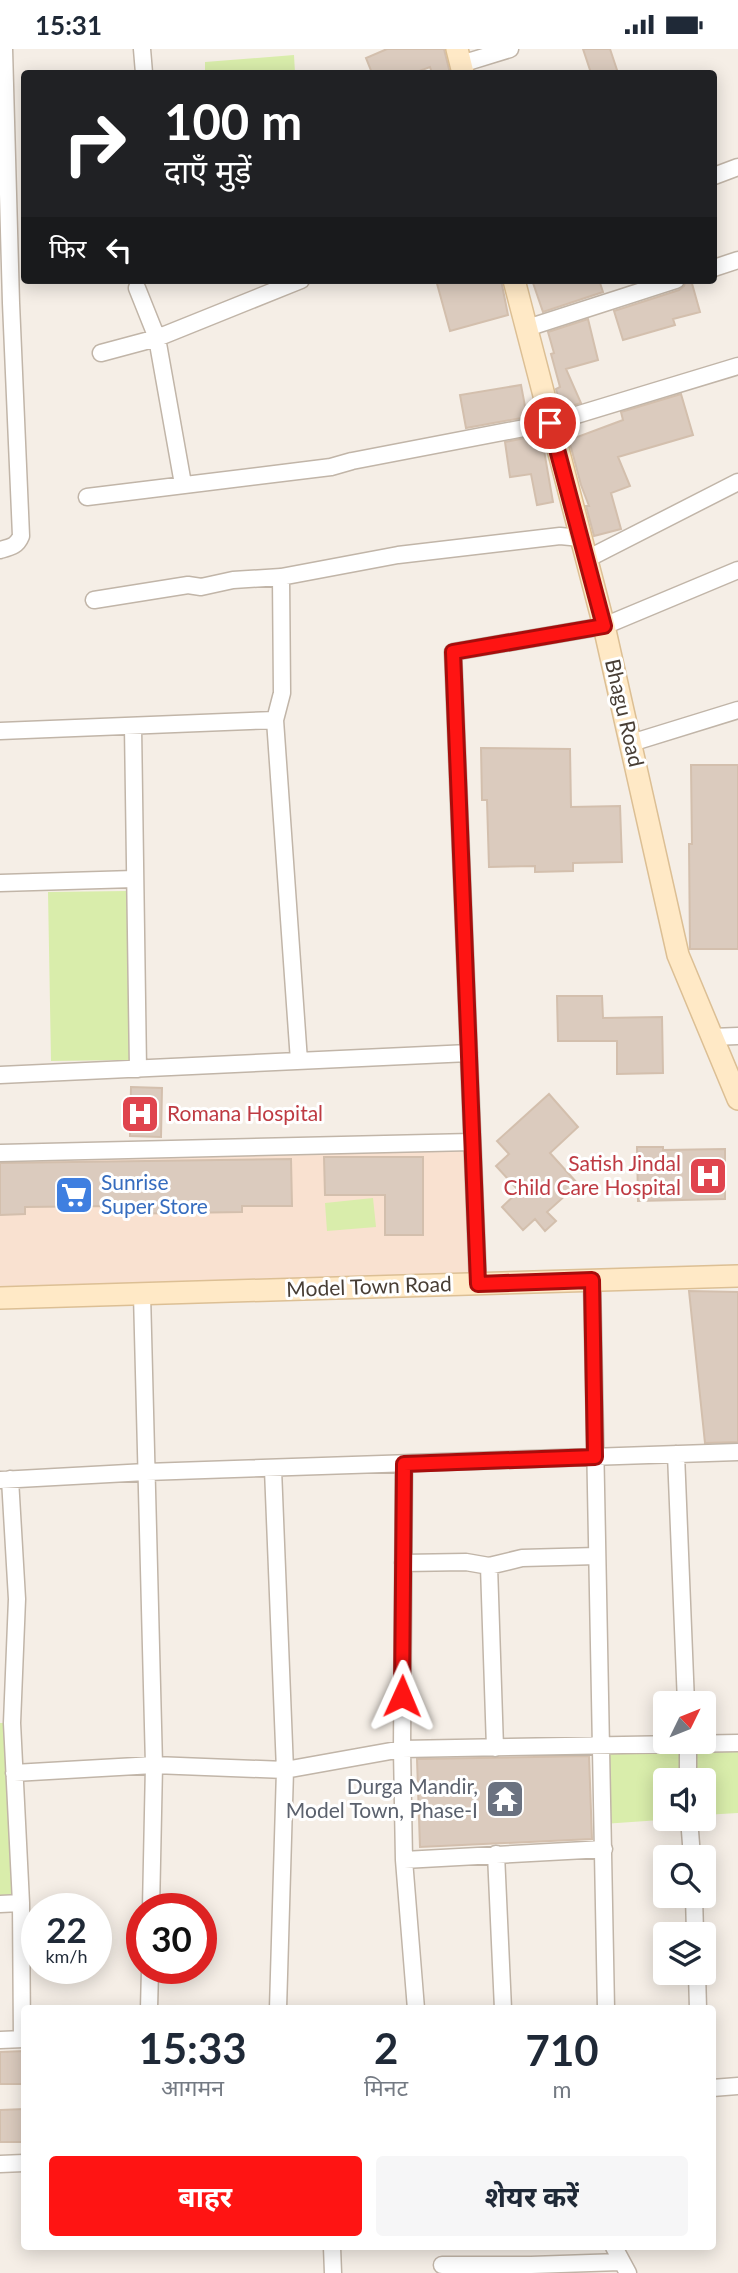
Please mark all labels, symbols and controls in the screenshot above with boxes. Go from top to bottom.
text: 15:31 [35,9,102,41]
text: 100 m [164,92,302,150]
icon: right [49,98,140,189]
text: दाएँ मुड़ें [164,151,251,190]
icon: left [100,231,138,269]
text: फिर [49,232,86,264]
pin [520,393,580,453]
icon: arrive [531,404,569,442]
street label: Bhagu Road [601,656,650,769]
hospital icon: Romana Hospital [119,1093,161,1135]
place label: Romana Hospital [167,1100,323,1125]
place label: Satish Jindal Child Care Hospital [504,1150,681,1199]
hospital icon: Satish Jindal Child Care Hospital [687,1155,729,1197]
place label: Sunrise Super Store [101,1169,208,1218]
supermarket icon: Sunrise Super Store [53,1174,95,1216]
street label: Model Town Road [286,1270,452,1301]
position arrow [365,1659,439,1733]
north arrow [653,1691,716,1753]
map controls [653,1691,716,1985]
button: sound [653,1768,716,1831]
place label: Durga Mandir, Model Town, Phase-I [286,1773,478,1822]
temple icon: Durga Mandir, Model Town, Phase-I [484,1778,526,1820]
button: search [653,1845,716,1908]
speed limit sign: 30 [126,1893,217,1984]
text: 22 [46,1908,87,1950]
button: layers [653,1922,716,1985]
text: km/h [45,1945,88,1967]
text: 15:33 [138,2023,247,2073]
text: 2 [374,2023,398,2073]
text: 710 [526,2025,599,2075]
text: आगमन [161,2073,224,2101]
text: मिनट [364,2073,408,2101]
text: m [553,2075,572,2103]
button: बाहर [49,2156,362,2236]
button: शेयर करें [376,2156,688,2236]

